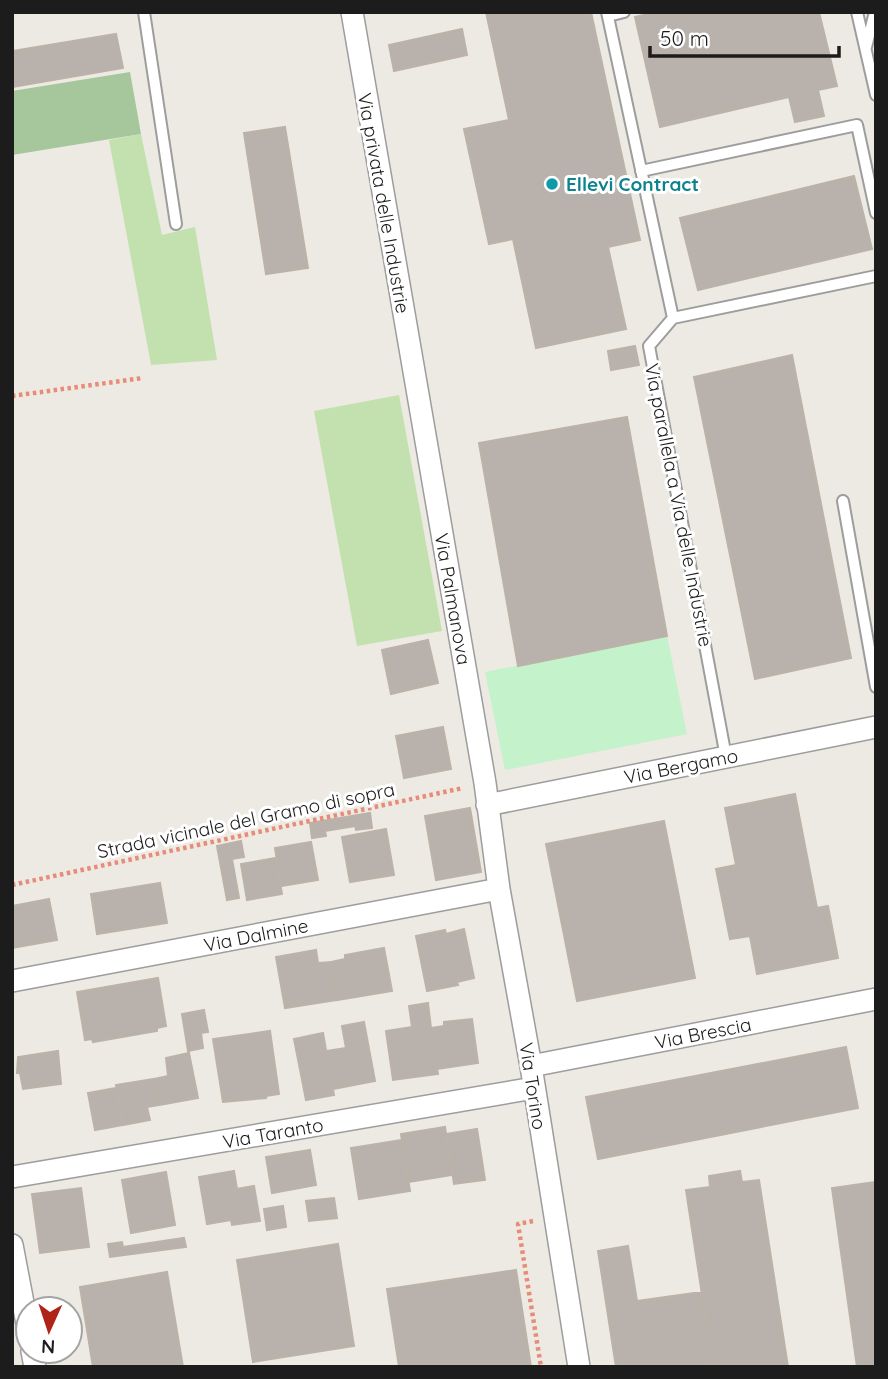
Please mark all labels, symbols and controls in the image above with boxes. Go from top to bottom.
scale bar [650,14,839,58]
text: 50 m [660,25,709,51]
street label: Via privata delle Industrie [353,91,415,315]
place label: Ellevi Contract [566,172,699,196]
marker: Ellevi Contract [544,176,560,192]
street label: Via parallela a Via delle Industrie [640,361,718,649]
street label: Via Palmanova [430,531,476,667]
street label: Via Bergamo [622,743,740,789]
street label: Strada vicinale del Gramo di sopra [95,777,397,863]
street label: Via Dalmine [202,913,310,957]
street label: Via Brescia [653,1012,753,1054]
street label: Via Torino [514,1041,552,1131]
street label: Via Taranto [221,1112,325,1154]
north arrow [14,1295,84,1365]
text: N [41,1335,56,1359]

